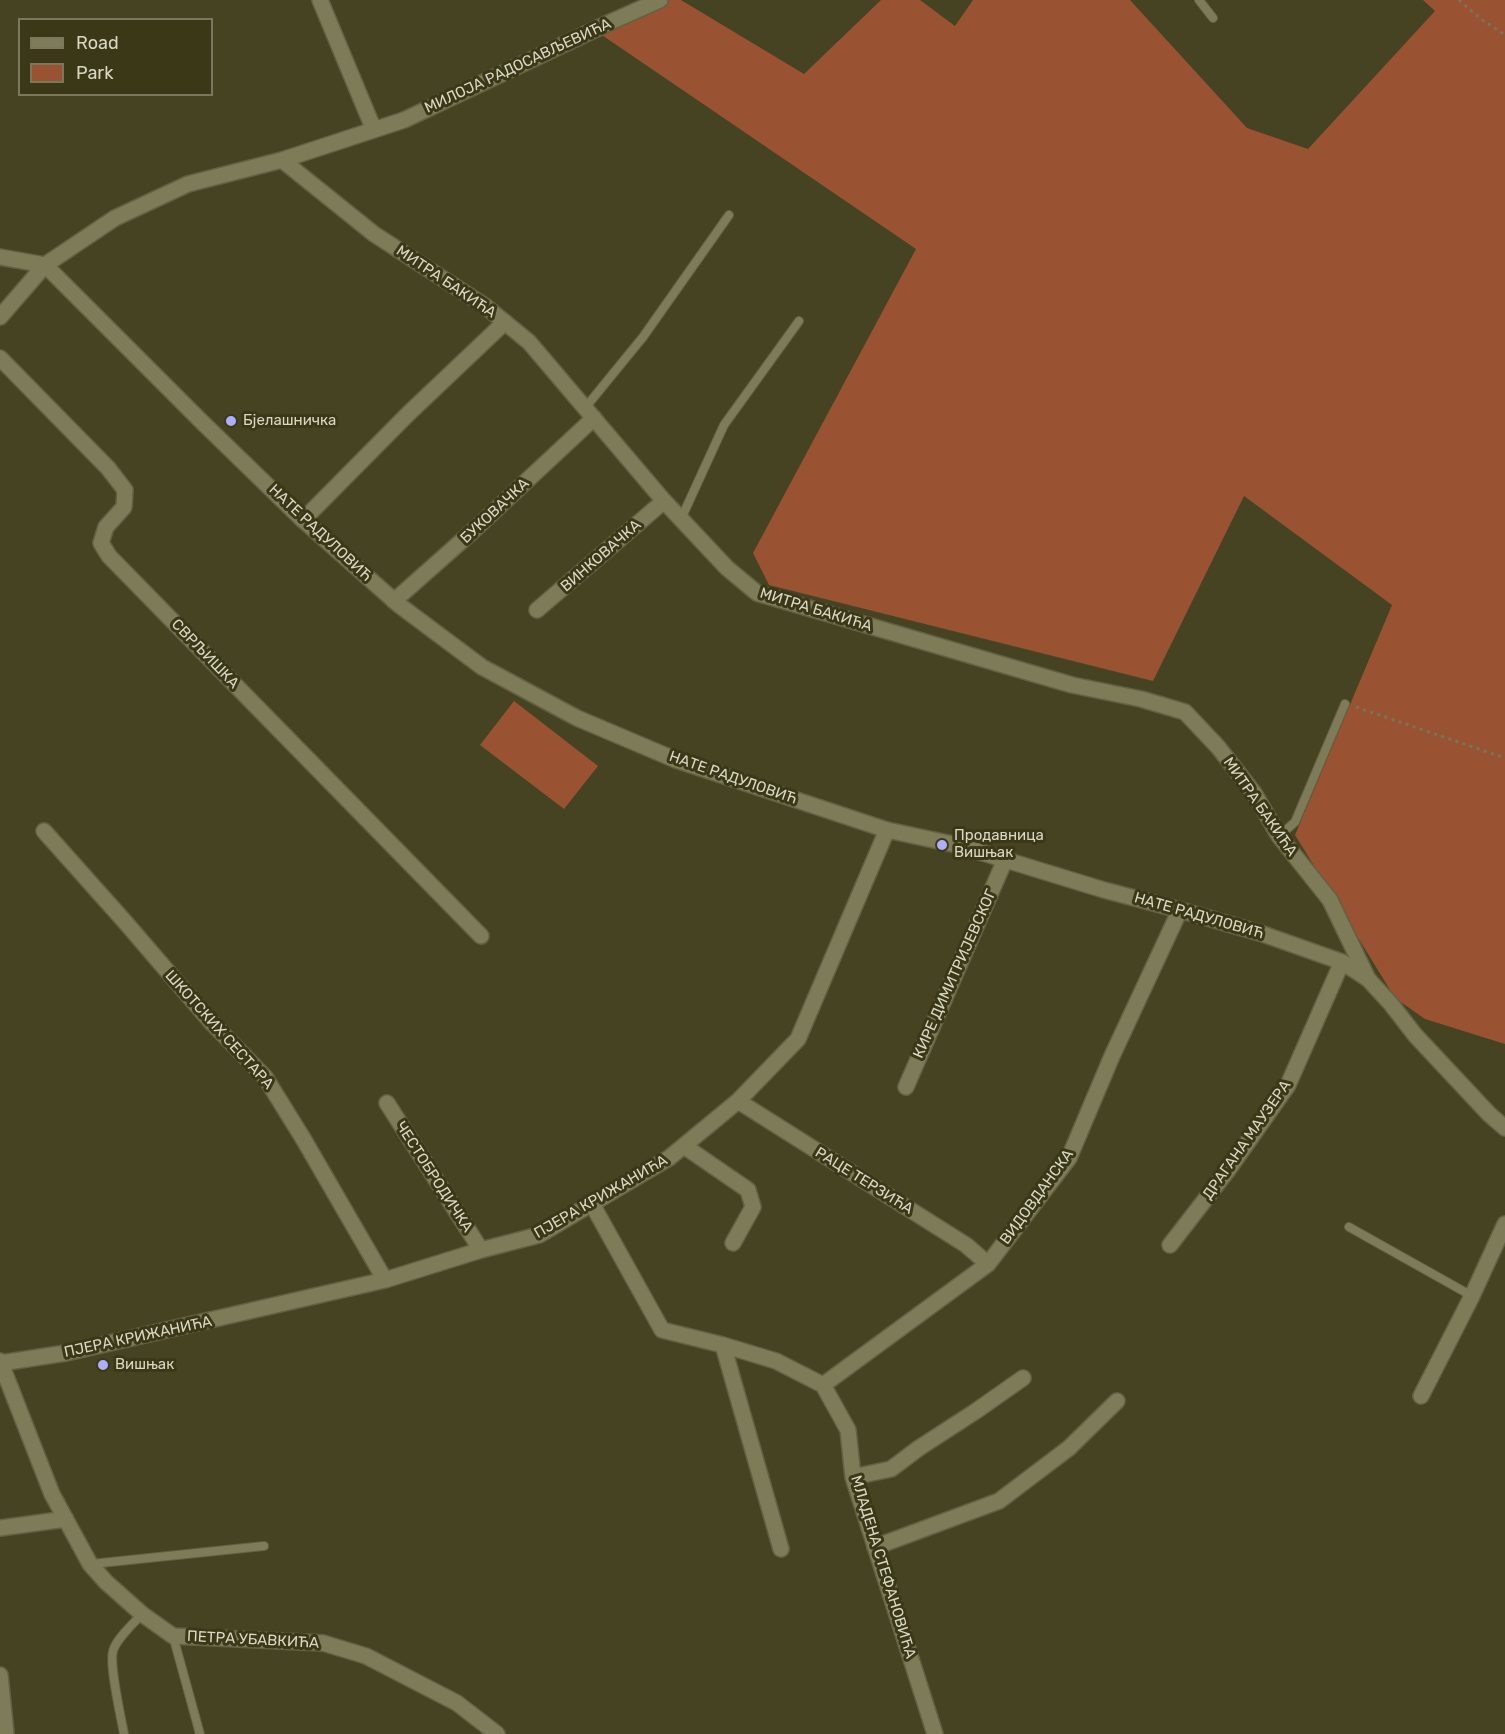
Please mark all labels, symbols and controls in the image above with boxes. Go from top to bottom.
street label: МИЛОЈА РАДОСАВЉЕВИЋА [422,15,614,117]
legend [18,18,213,96]
text: Road [76,32,119,54]
text: Park [76,62,113,84]
street label: МИТРА БАКИЋА [393,242,499,322]
place label: Бјелашничка [243,412,336,430]
marker: Бјелашничка [224,414,238,428]
street label: БУКОВАЧКА [457,475,533,547]
street label: НАТЕ РАДУЛОВИЋ [265,481,375,585]
street label: ВИНКОВАЧКА [557,516,645,596]
street label: МИТРА БАКИЋА [758,584,874,636]
street label: СВРЉИШКА [167,616,243,692]
street label: НАТЕ РАДУЛОВИЋ [667,748,799,808]
street label: МИТРА БАКИЋА [1219,754,1301,860]
place label: Продавница Вишњак [954,827,1044,862]
marker: Продавница Вишњак [935,838,949,852]
street label: КИРЕ ДИМИТРИЈЕВСКОГ [910,887,1000,1061]
street label: НАТЕ РАДУЛОВИЋ [1132,889,1266,943]
street label: ШКОТСКИХ СЕСТАРА [161,967,277,1093]
street label: ДРАГАНА МАУЗЕРА [1199,1077,1295,1203]
street label: ЧЕСТОБРОДИЧКА [392,1118,476,1236]
street label: РАЦЕ ТЕРЗИЋА [812,1144,916,1218]
street label: ВИДОВДАНСКА [997,1146,1077,1248]
street label: ПЈЕРА КРИЖАНИЋА [531,1152,671,1242]
street label: ПЈЕРА КРИЖАНИЋА [62,1313,214,1361]
place label: Вишњак [115,1356,174,1374]
marker: Вишњак [96,1358,110,1372]
street label: МЛАДЕНА СТЕФАНОВИЋА [847,1473,919,1661]
street label: ПЕТРА УБАВКИЋА [187,1628,319,1652]

